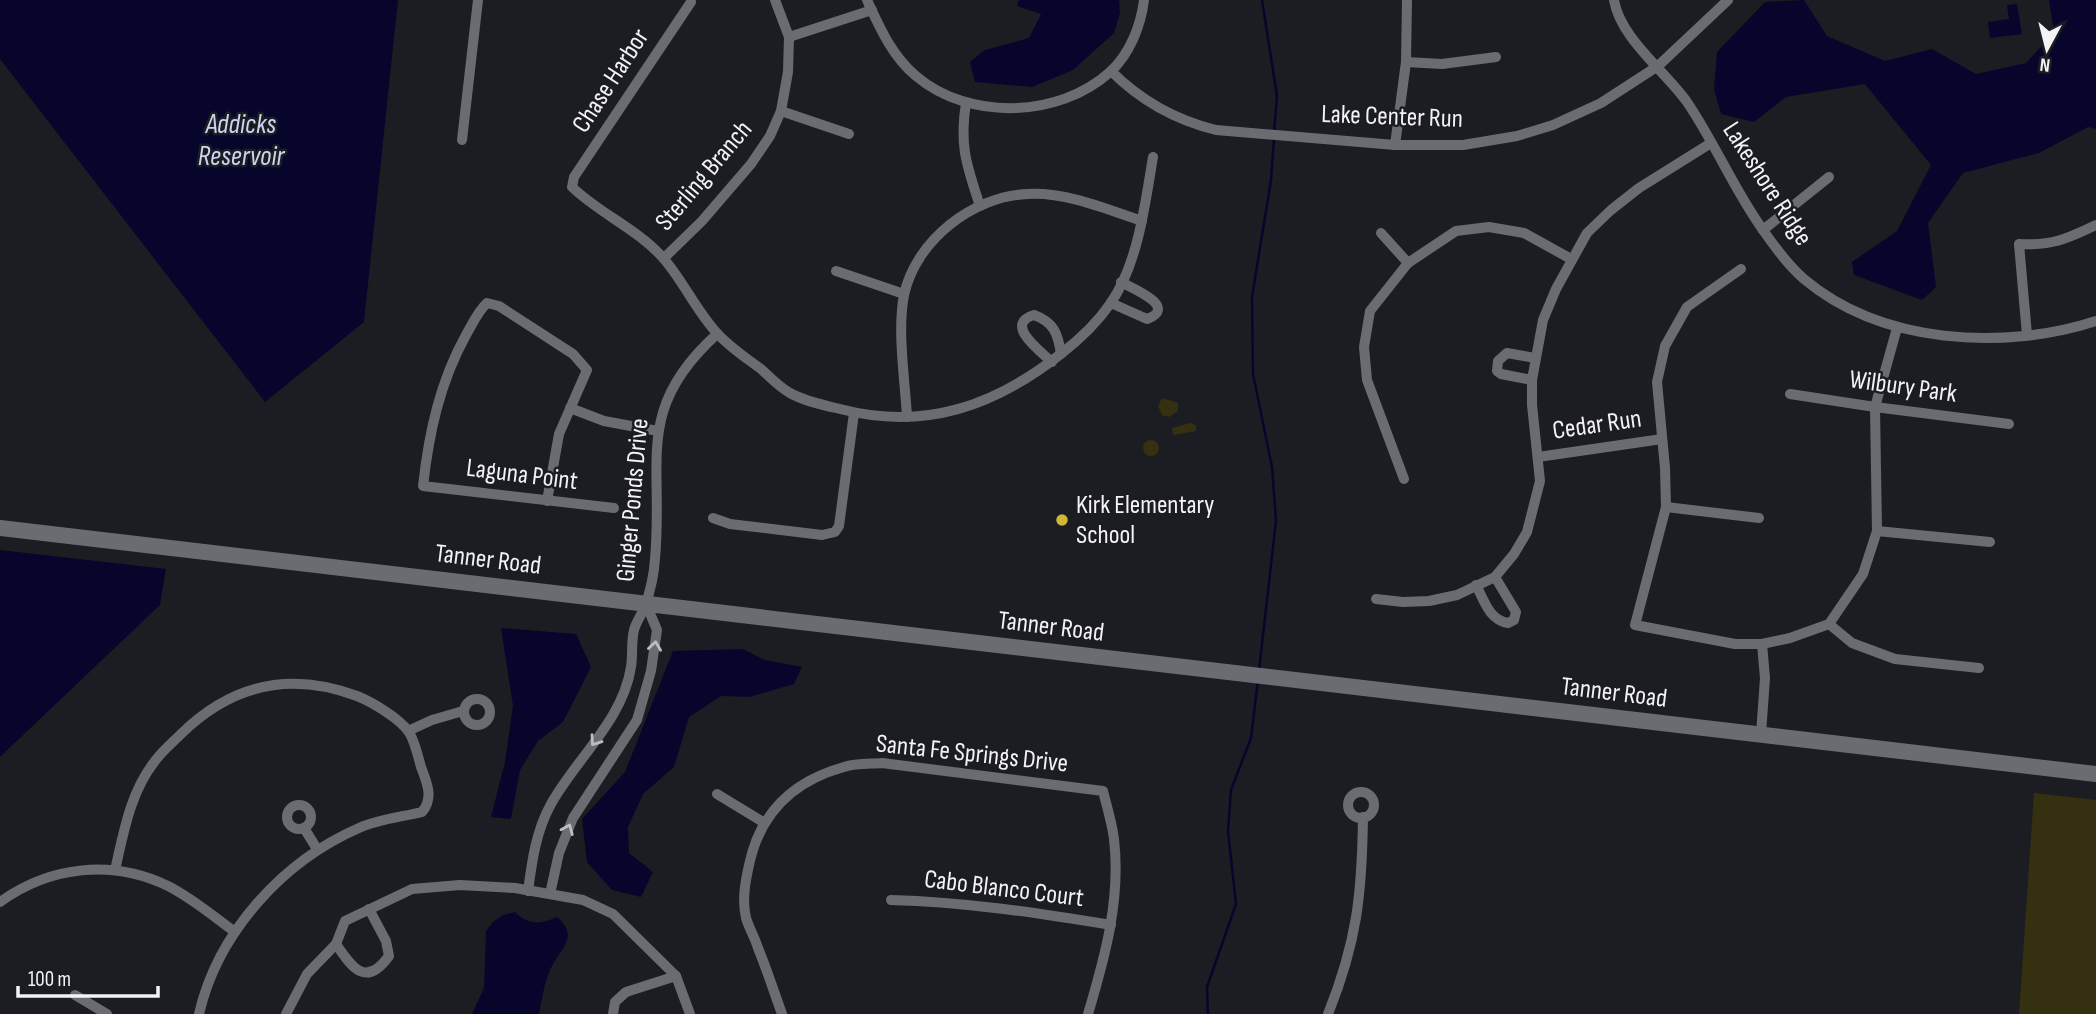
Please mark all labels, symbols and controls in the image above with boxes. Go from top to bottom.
north arrow [2012,14,2082,84]
street label: Chase Harbor [566,23,656,139]
text: N [2039,52,2052,76]
street label: Lake Center Run [1321,99,1463,135]
water label: Addicks Reservoir [198,108,285,173]
street label: Sterling Branch [649,115,759,237]
street label: Lakeshore Ridge [1716,116,1818,252]
street label: Wilbury Park [1847,364,1959,410]
street label: Cedar Run [1551,403,1643,447]
street label: Ginger Ponds Drive [610,417,656,583]
street label: Laguna Point [465,453,580,497]
place label: Kirk Elementary School [1076,490,1214,551]
marker: Kirk Elementary School [1054,512,1070,528]
street label: Tanner Road [433,538,543,582]
street label: Tanner Road [996,605,1106,649]
one-way arrow [647,640,662,652]
street label: Tanner Road [1559,671,1669,715]
street label: Santa Fe Springs Drive [874,728,1070,780]
one-way arrow [591,733,603,746]
one-way arrow [560,824,574,836]
street label: Cabo Blanco Court [923,864,1086,914]
scale bar [18,954,158,998]
text: 100 m [28,967,71,992]

